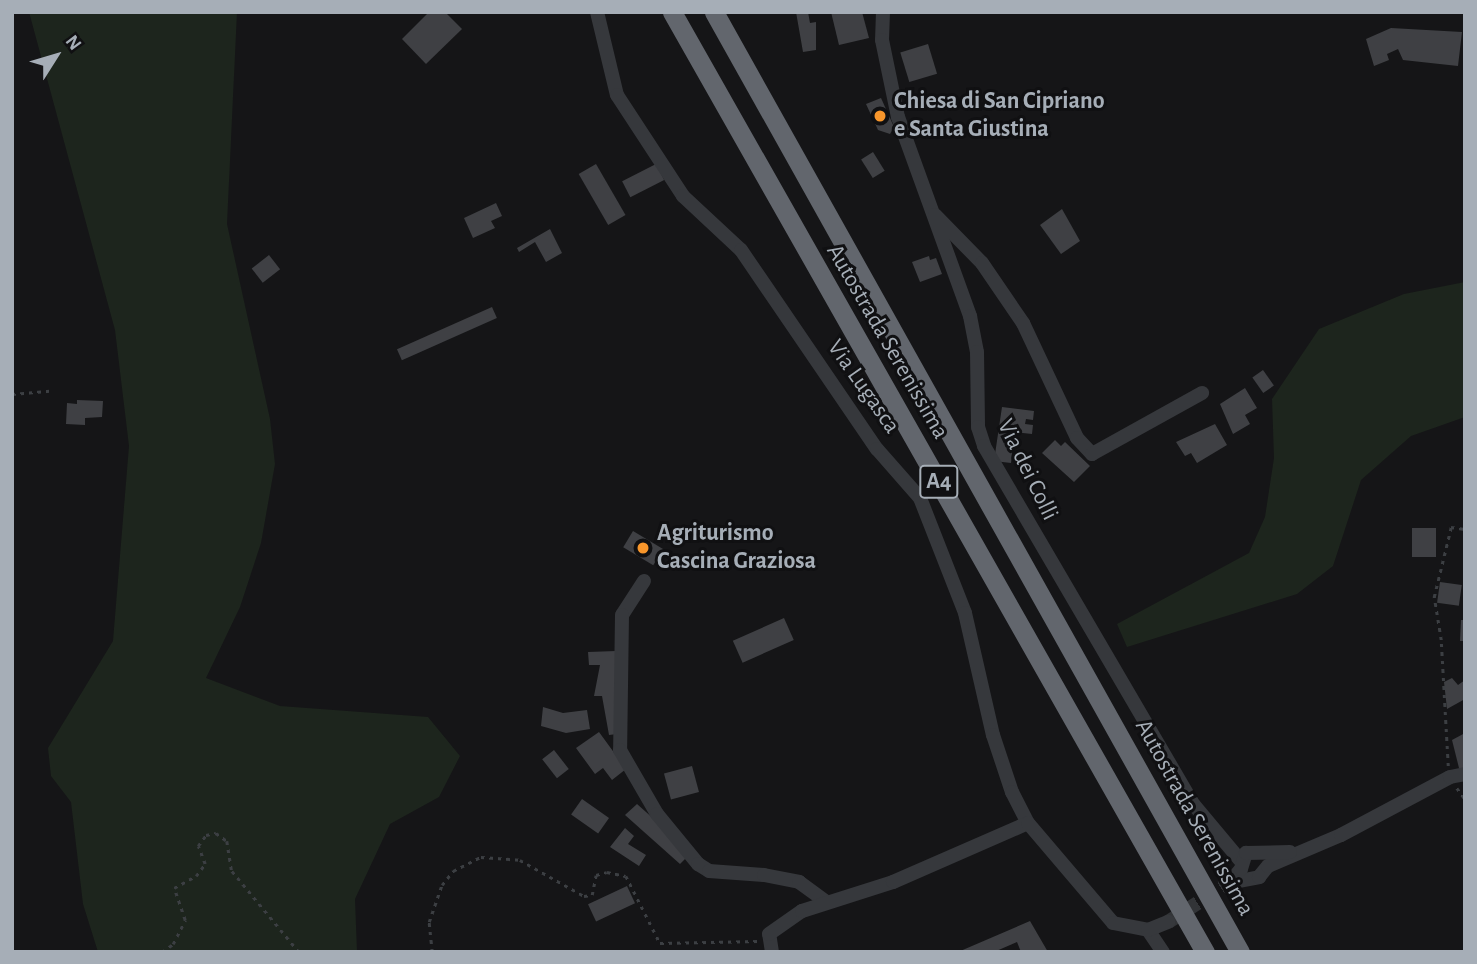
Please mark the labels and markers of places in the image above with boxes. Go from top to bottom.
place label: Chiesa di San Cipriano e Santa Giustina [894,88,1105,144]
marker: Chiesa di San Cipriano e Santa Giustina [872,108,888,124]
place label: Agriturismo Cascina Graziosa [657,520,816,576]
marker: Agriturismo Cascina Graziosa [635,540,651,556]

